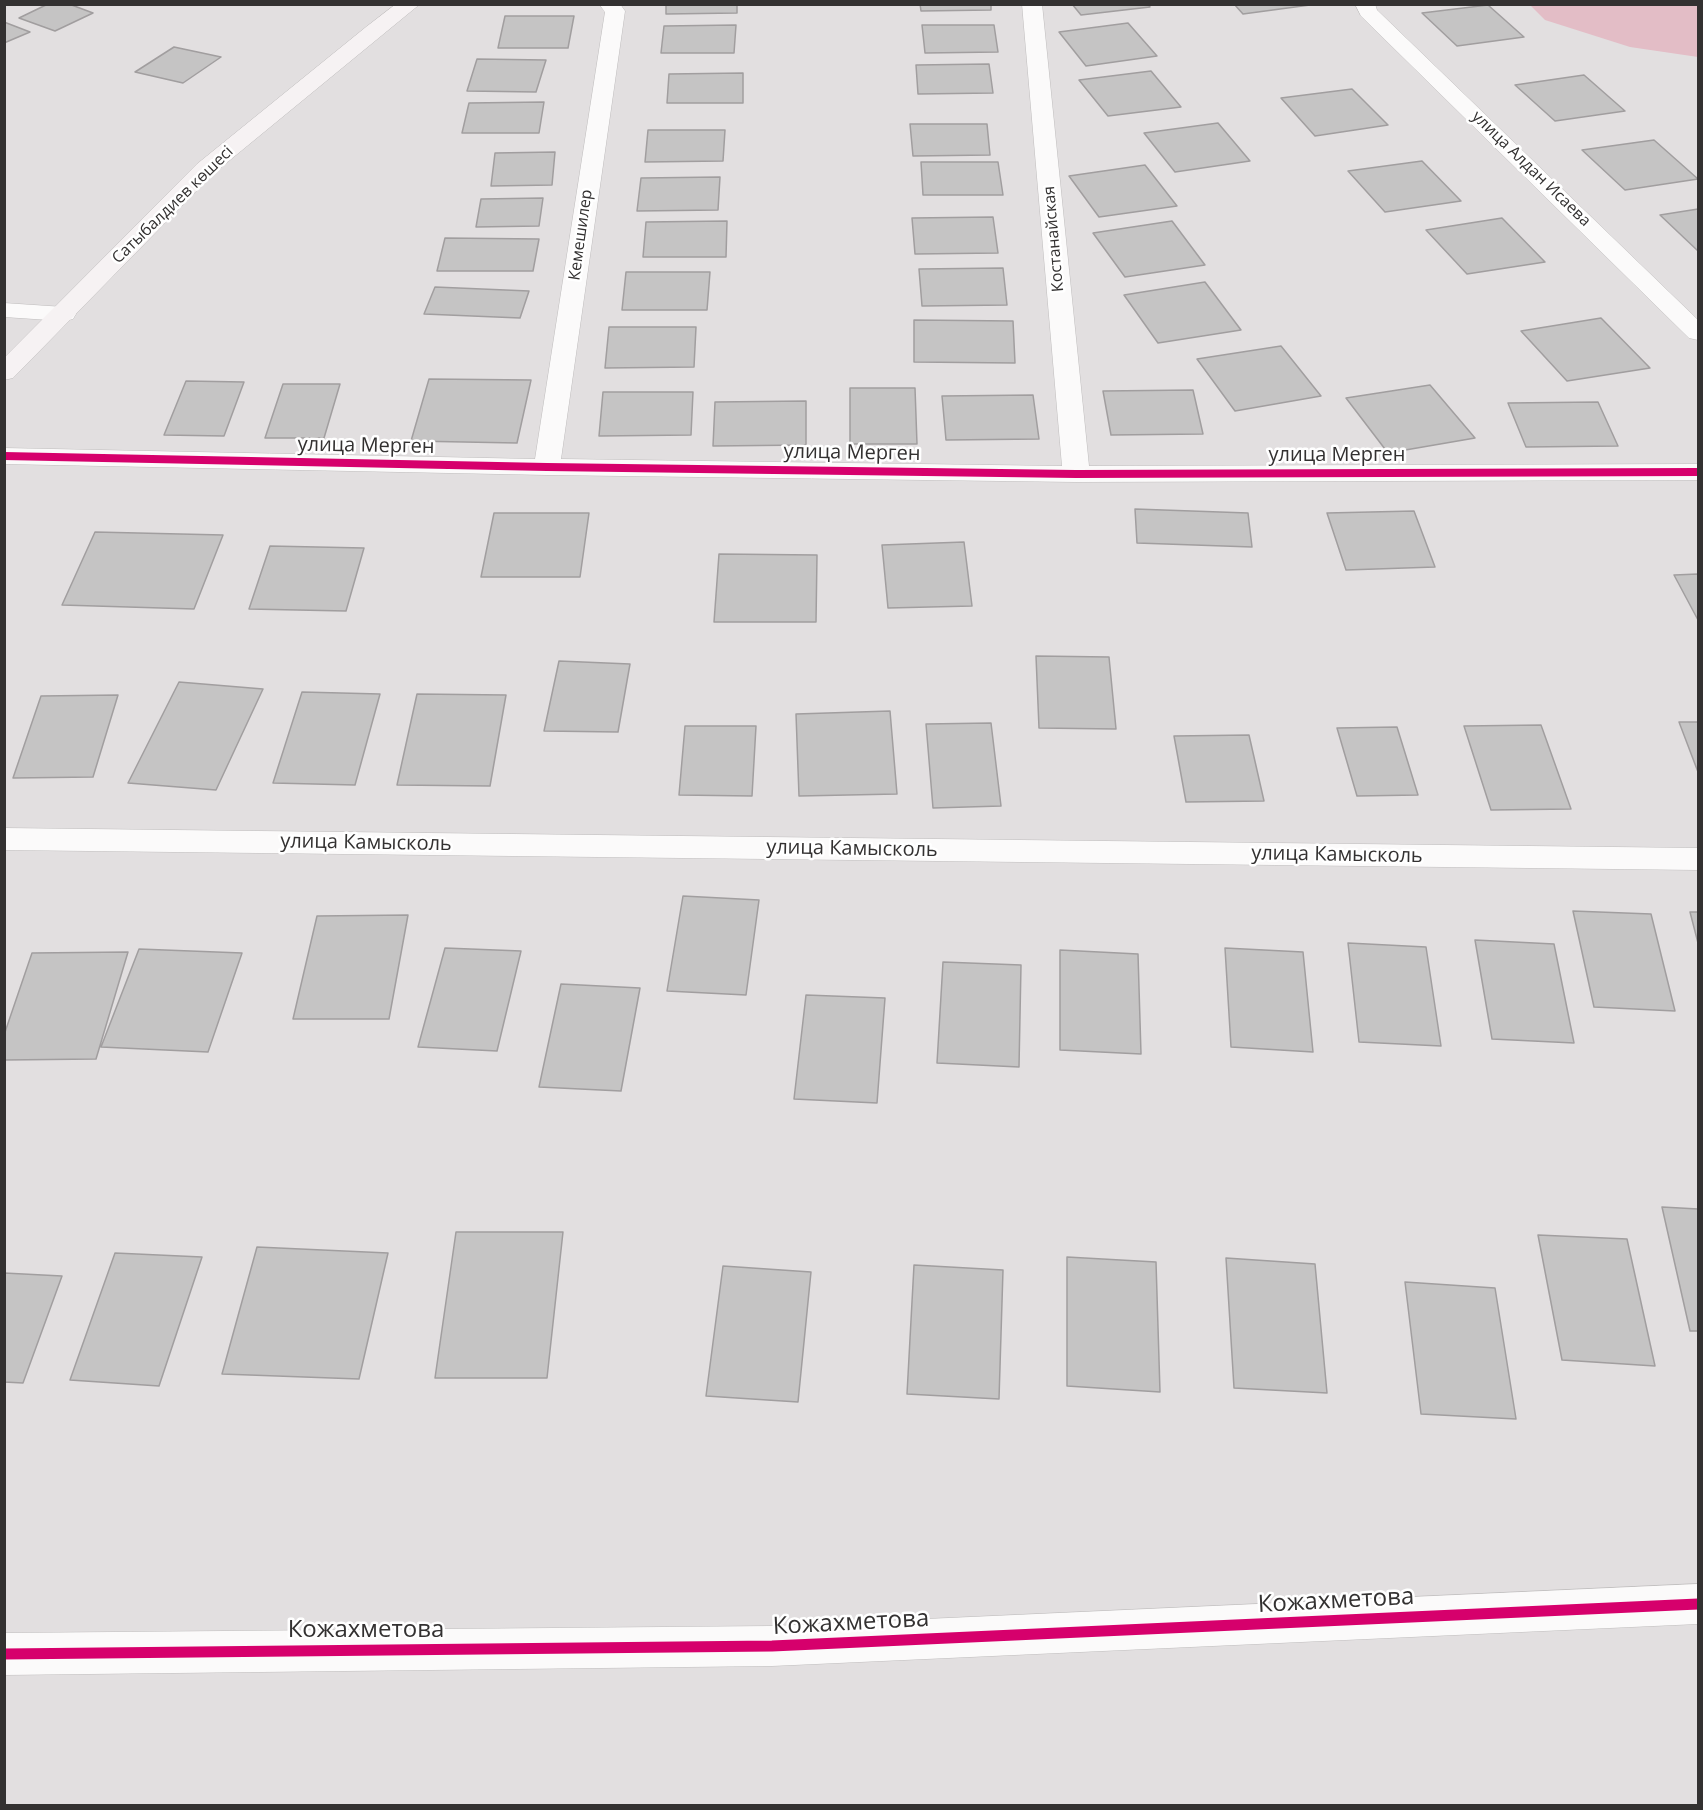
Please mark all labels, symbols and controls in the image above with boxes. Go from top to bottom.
street label: улица Алдан Исаева [1468,107,1594,231]
street label: Сатыбалдиев көшесі [108,142,238,268]
street label: Костанайская [1040,185,1068,293]
street label: Кемешилер [565,188,597,282]
street label: улица Мерген [297,433,435,459]
street label: улица Мерген [783,440,921,466]
street label: улица Мерген [1269,443,1405,467]
street label: улица Камысколь [280,830,452,856]
street label: улица Камысколь [766,836,938,862]
street label: улица Камысколь [1251,842,1423,868]
street label: Кожахметова [1257,1583,1415,1619]
street label: Кожахметова [772,1605,930,1641]
street label: Кожахметова [288,1616,444,1644]

